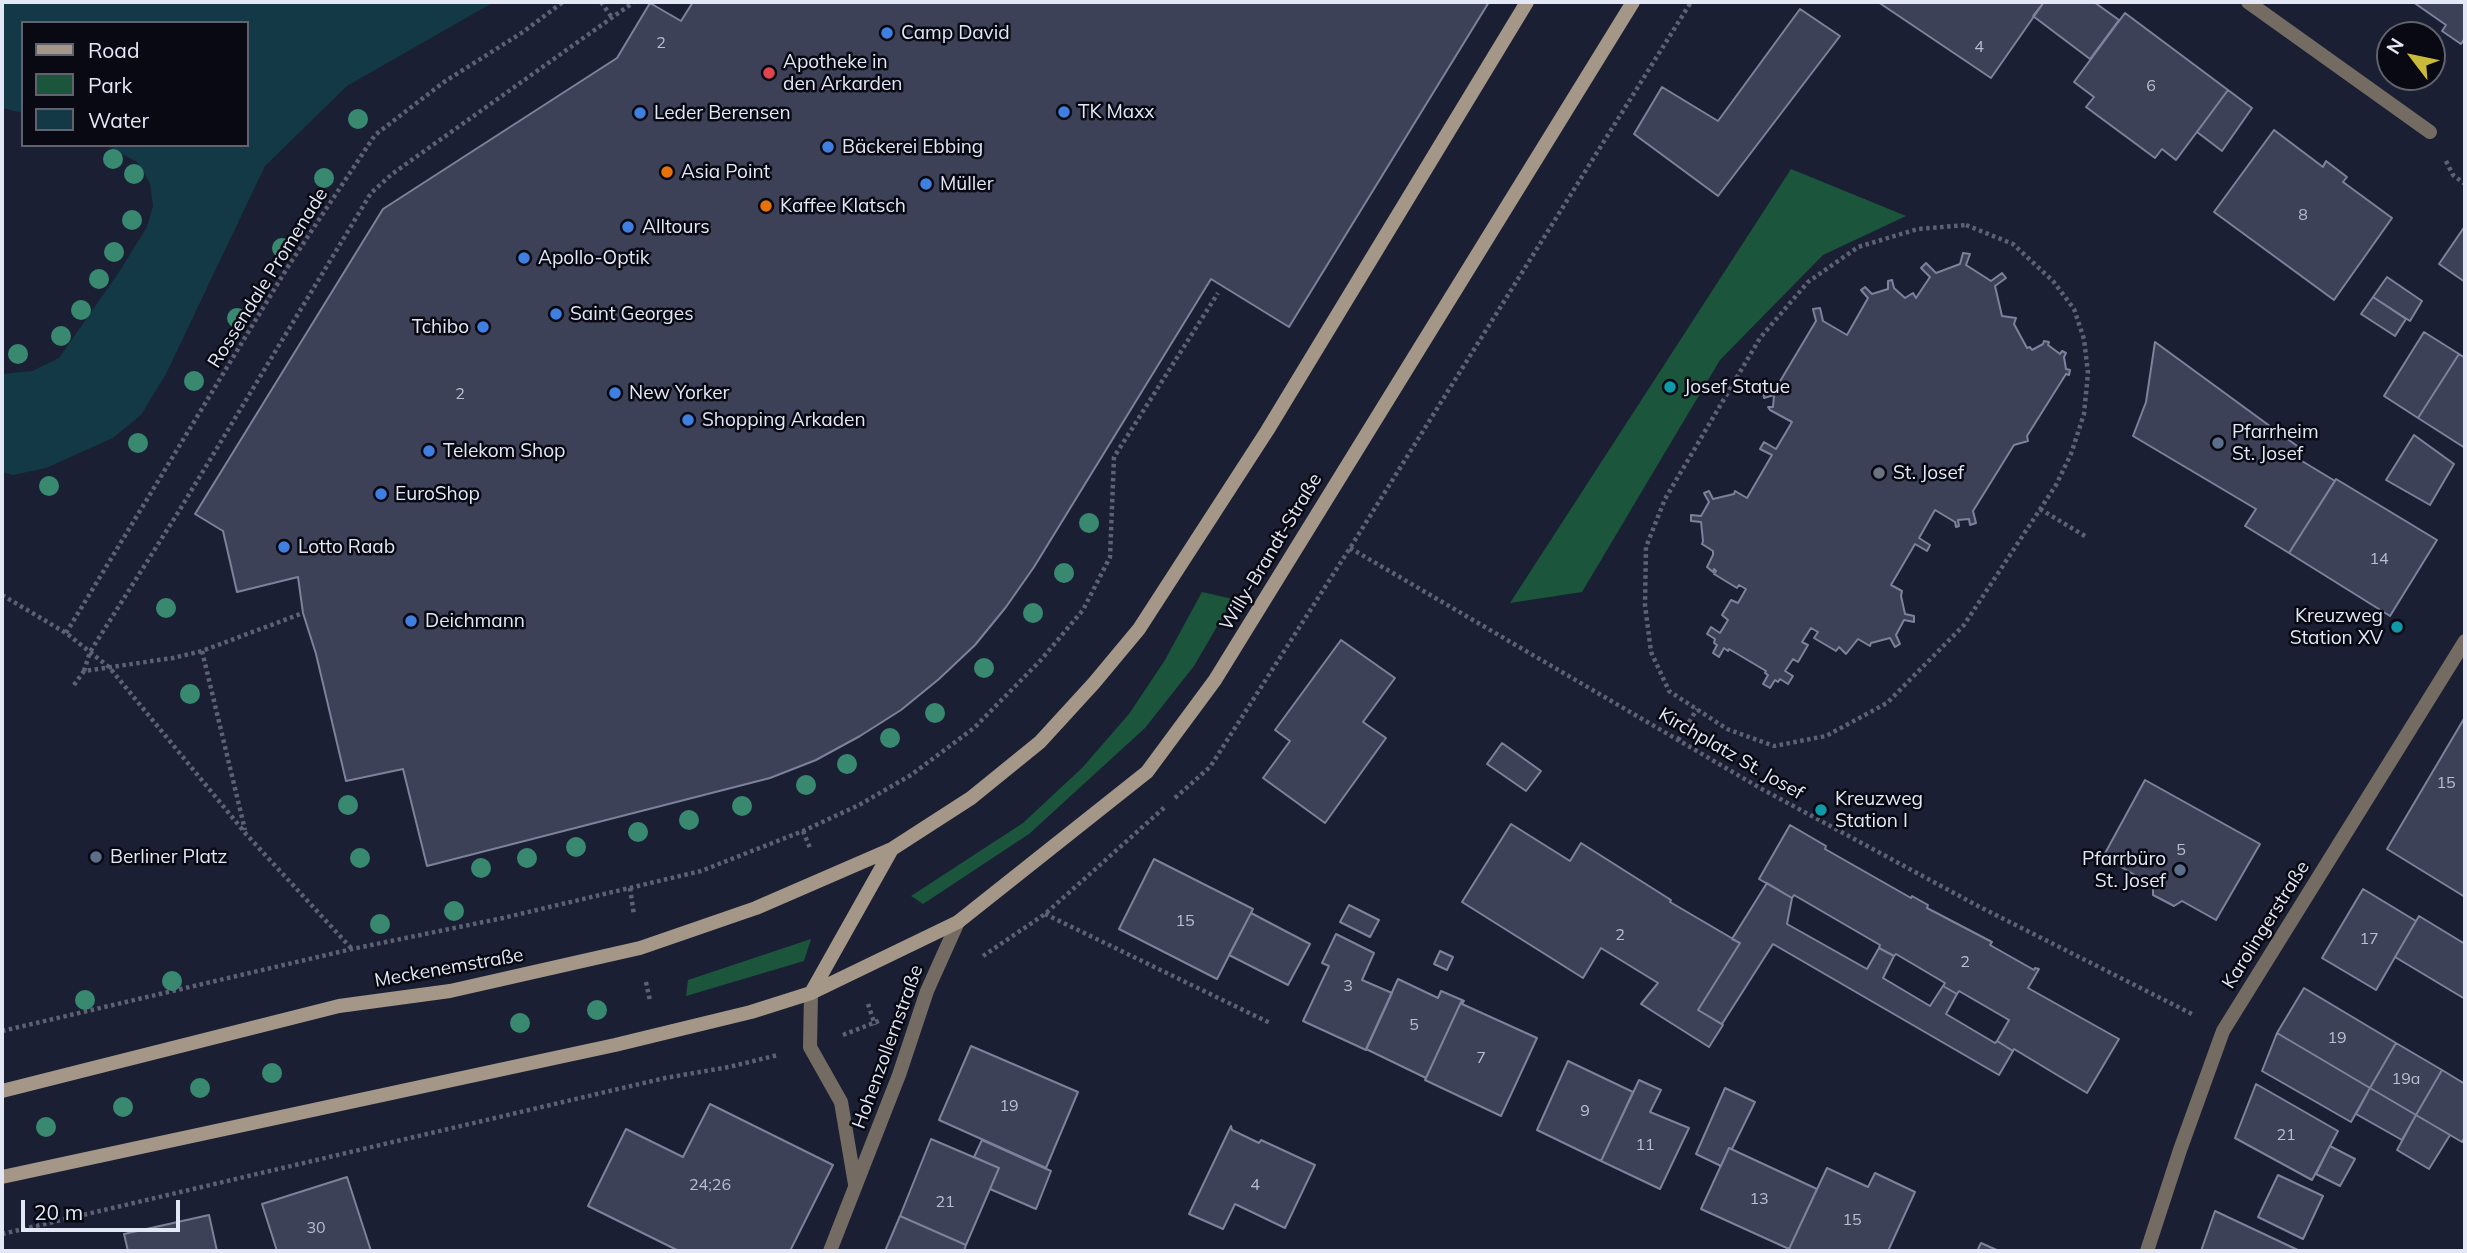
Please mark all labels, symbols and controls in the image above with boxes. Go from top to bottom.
legend [21,21,248,147]
north arrow [2376,21,2446,91]
place label: Camp David [901,22,1010,44]
marker: Camp David [879,25,895,41]
house number: 2 [656,33,666,53]
text: N [2381,33,2409,58]
text: Road [88,37,139,63]
house number: 4 [1974,37,1984,57]
place label: Apotheke in den Arkarden [783,51,902,95]
marker: Apotheke in den Arkarden [761,65,777,81]
text: Park [88,72,132,98]
house number: 6 [2146,76,2156,96]
place label: TK Maxx [1078,101,1155,123]
place label: Leder Berensen [654,102,791,124]
marker: TK Maxx [1056,104,1072,120]
marker: Leder Berensen [632,105,648,121]
text: Water [88,107,149,133]
place label: Bäckerei Ebbing [842,136,983,158]
marker: Bäckerei Ebbing [820,139,836,155]
place label: Asia Point [681,161,770,183]
marker: Asia Point [659,164,675,180]
place label: Müller [940,173,994,195]
marker: Müller [918,176,934,192]
street label: Rossendale Promenade [203,184,333,372]
place label: Kaffee Klatsch [780,195,906,217]
marker: Kaffee Klatsch [758,198,774,214]
house number: 8 [2298,205,2308,225]
place label: Alltours [642,216,710,238]
marker: Alltours [620,219,636,235]
place label: Apollo-Optik [538,247,649,269]
marker: Apollo-Optik [516,250,532,266]
place label: Saint Georges [570,303,694,325]
marker: Saint Georges [548,306,564,322]
place label: Tchibo [412,316,469,338]
marker: Tchibo [475,319,491,335]
place label: Josef Statue [1684,376,1790,398]
marker: Josef Statue [1662,379,1678,395]
place label: New Yorker [629,382,729,404]
house number: 2 [455,384,465,404]
marker: New Yorker [607,385,623,401]
place label: Shopping Arkaden [702,409,866,431]
marker: Shopping Arkaden [680,412,696,428]
place label: Pfarrheim St. Josef [2232,421,2319,465]
marker: Pfarrheim St. Josef [2210,435,2226,451]
place label: Telekom Shop [443,440,565,462]
marker: Telekom Shop [421,443,437,459]
place label: St. Josef [1893,462,1964,484]
marker: St. Josef [1871,465,1887,481]
street label: Willy-Brandt-Straße [1215,469,1327,635]
place label: EuroShop [395,483,480,505]
marker: EuroShop [373,486,389,502]
place label: Lotto Raab [298,536,395,558]
marker: Lotto Raab [276,539,292,555]
house number: 14 [2369,549,2389,569]
place label: Kreuzweg Station XV [2290,605,2383,649]
place label: Deichmann [425,610,525,632]
marker: Deichmann [403,613,419,629]
marker: Kreuzweg Station XV [2389,619,2405,635]
street label: Kirchplatz St. Josef [1654,703,1808,805]
house number: 15 [2436,773,2456,793]
place label: Kreuzweg Station I [1835,788,1923,832]
marker: Kreuzweg Station I [1813,802,1829,818]
house number: 5 [2176,840,2186,860]
place label: Berliner Platz [110,846,227,868]
place label: Pfarrbüro St. Josef [2082,848,2166,892]
marker: Berliner Platz [88,849,104,865]
street label: Karolingerstraße [2218,857,2314,993]
marker: Pfarrbüro St. Josef [2172,862,2188,878]
house number: 15 [1175,911,1195,931]
house number: 2 [1615,925,1625,945]
house number: 17 [2359,929,2379,949]
street label: Meckenemstraße [373,944,525,992]
house number: 2 [1960,952,1970,972]
street label: Hohenzollernstraße [848,962,928,1132]
house number: 3 [1343,976,1353,996]
house number: 5 [1409,1015,1419,1035]
house number: 19 [2327,1028,2347,1048]
house number: 7 [1476,1048,1486,1068]
house number: 19a [2392,1069,2420,1089]
house number: 19 [999,1096,1019,1116]
house number: 9 [1580,1101,1590,1121]
house number: 21 [2276,1125,2296,1145]
house number: 11 [1635,1135,1655,1155]
house number: 24;26 [689,1175,731,1195]
house number: 4 [1250,1175,1260,1195]
scale bar [24,1186,184,1230]
house number: 13 [1749,1189,1769,1209]
house number: 21 [935,1192,955,1212]
text: 20 m [34,1199,83,1225]
house number: 15 [1842,1210,1862,1230]
house number: 30 [306,1218,326,1238]

